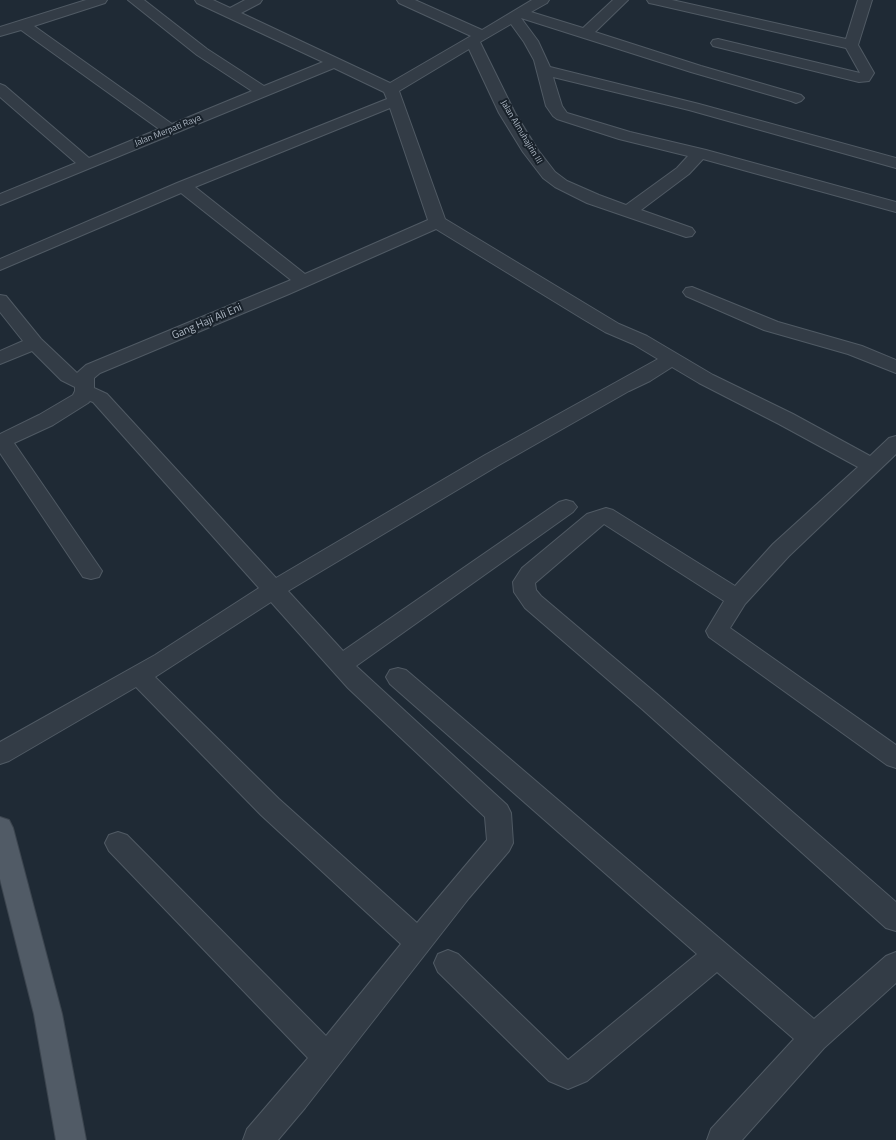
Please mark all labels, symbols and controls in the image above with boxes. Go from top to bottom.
street label: Jalan Almuhajirin III [498,98,544,166]
street label: Jalan Merpati Raya [133,113,203,149]
street label: Gang Haji Ali Eni [170,301,244,343]

